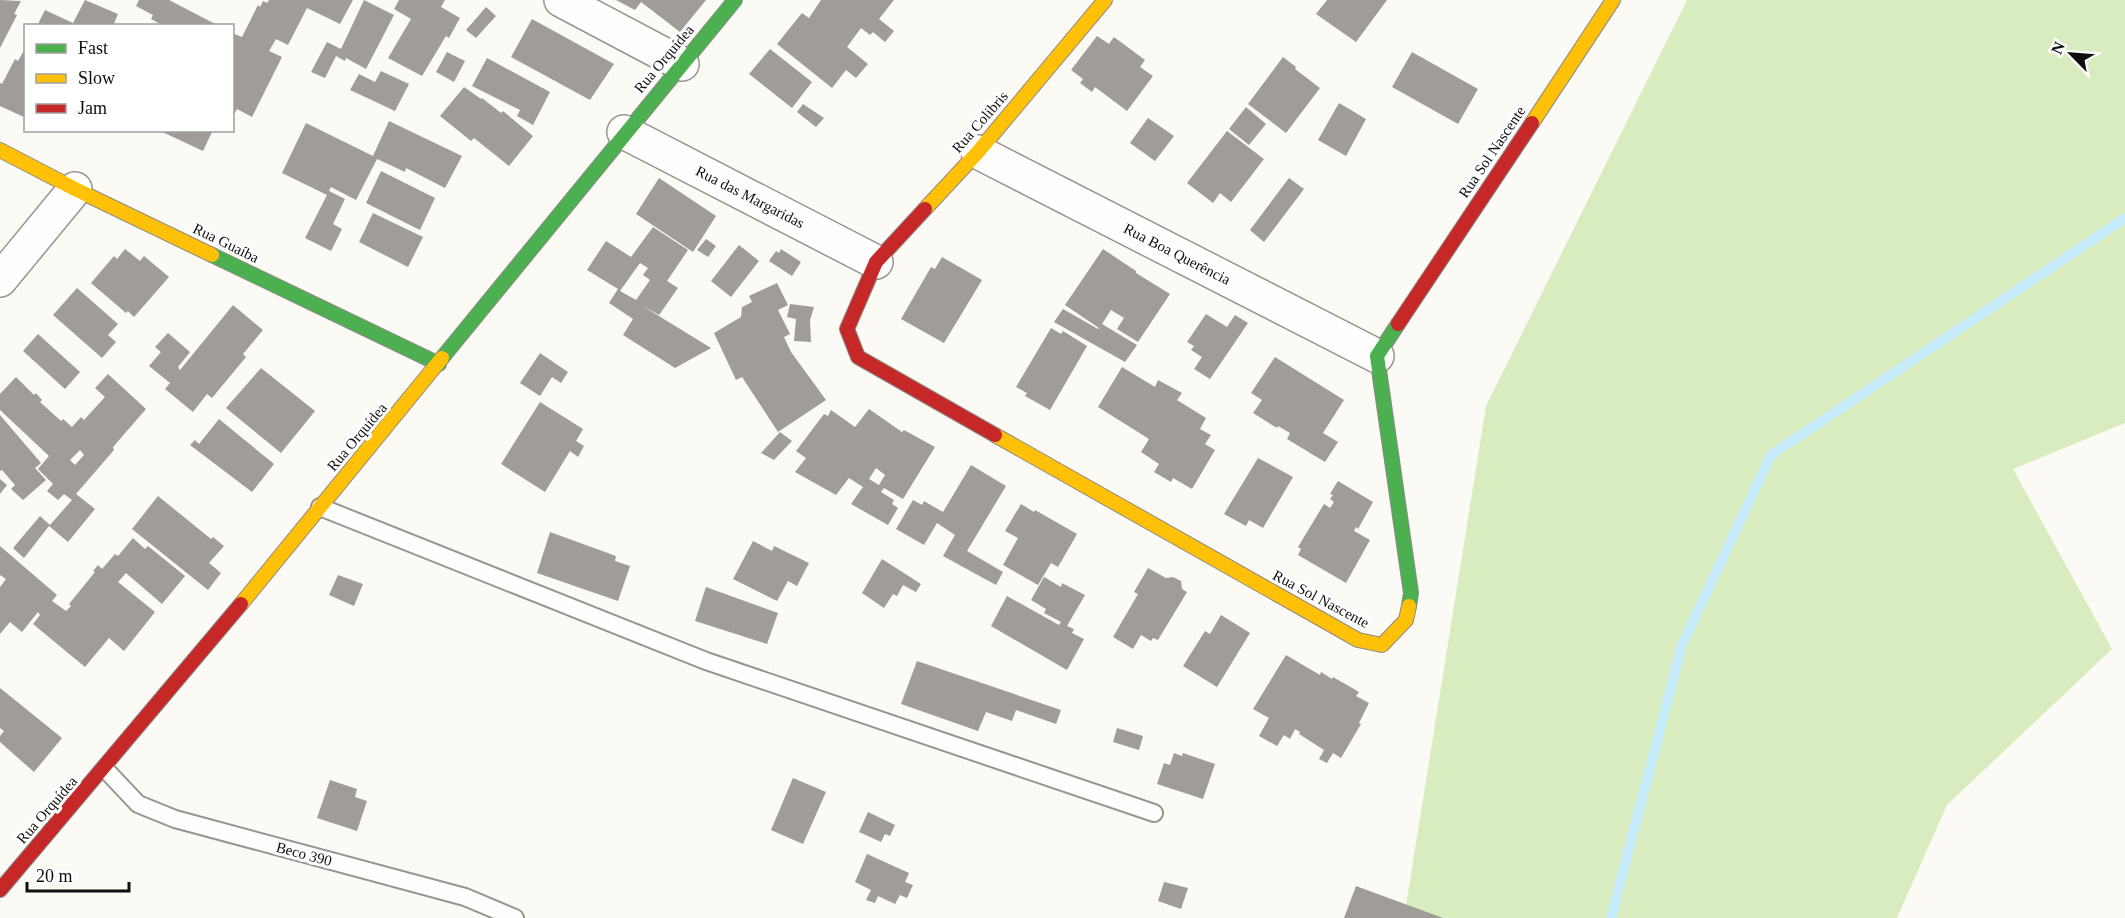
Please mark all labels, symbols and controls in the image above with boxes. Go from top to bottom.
street label: Rua Orquídea [631,22,697,96]
legend [24,24,234,132]
north arrow [2041,24,2101,84]
text: Fast [78,38,108,58]
text: N [2048,39,2068,57]
text: Slow [78,68,115,88]
street label: Rua Colibris [949,88,1011,156]
text: Jam [78,98,107,118]
street label: Rua Sol Nascente [1456,103,1529,201]
street label: Rua das Margaridas [693,163,807,231]
street label: Rua Guaíba [190,220,262,266]
street label: Rua Boa Querência [1121,220,1233,288]
street label: Rua Orquídea [324,400,390,474]
street label: Rua Sol Nascente [1270,567,1372,631]
street label: Rua Orquídea [13,773,81,847]
street label: Beco 390 [274,839,334,869]
scale bar [27,855,129,893]
text: 20 m [36,866,73,886]

